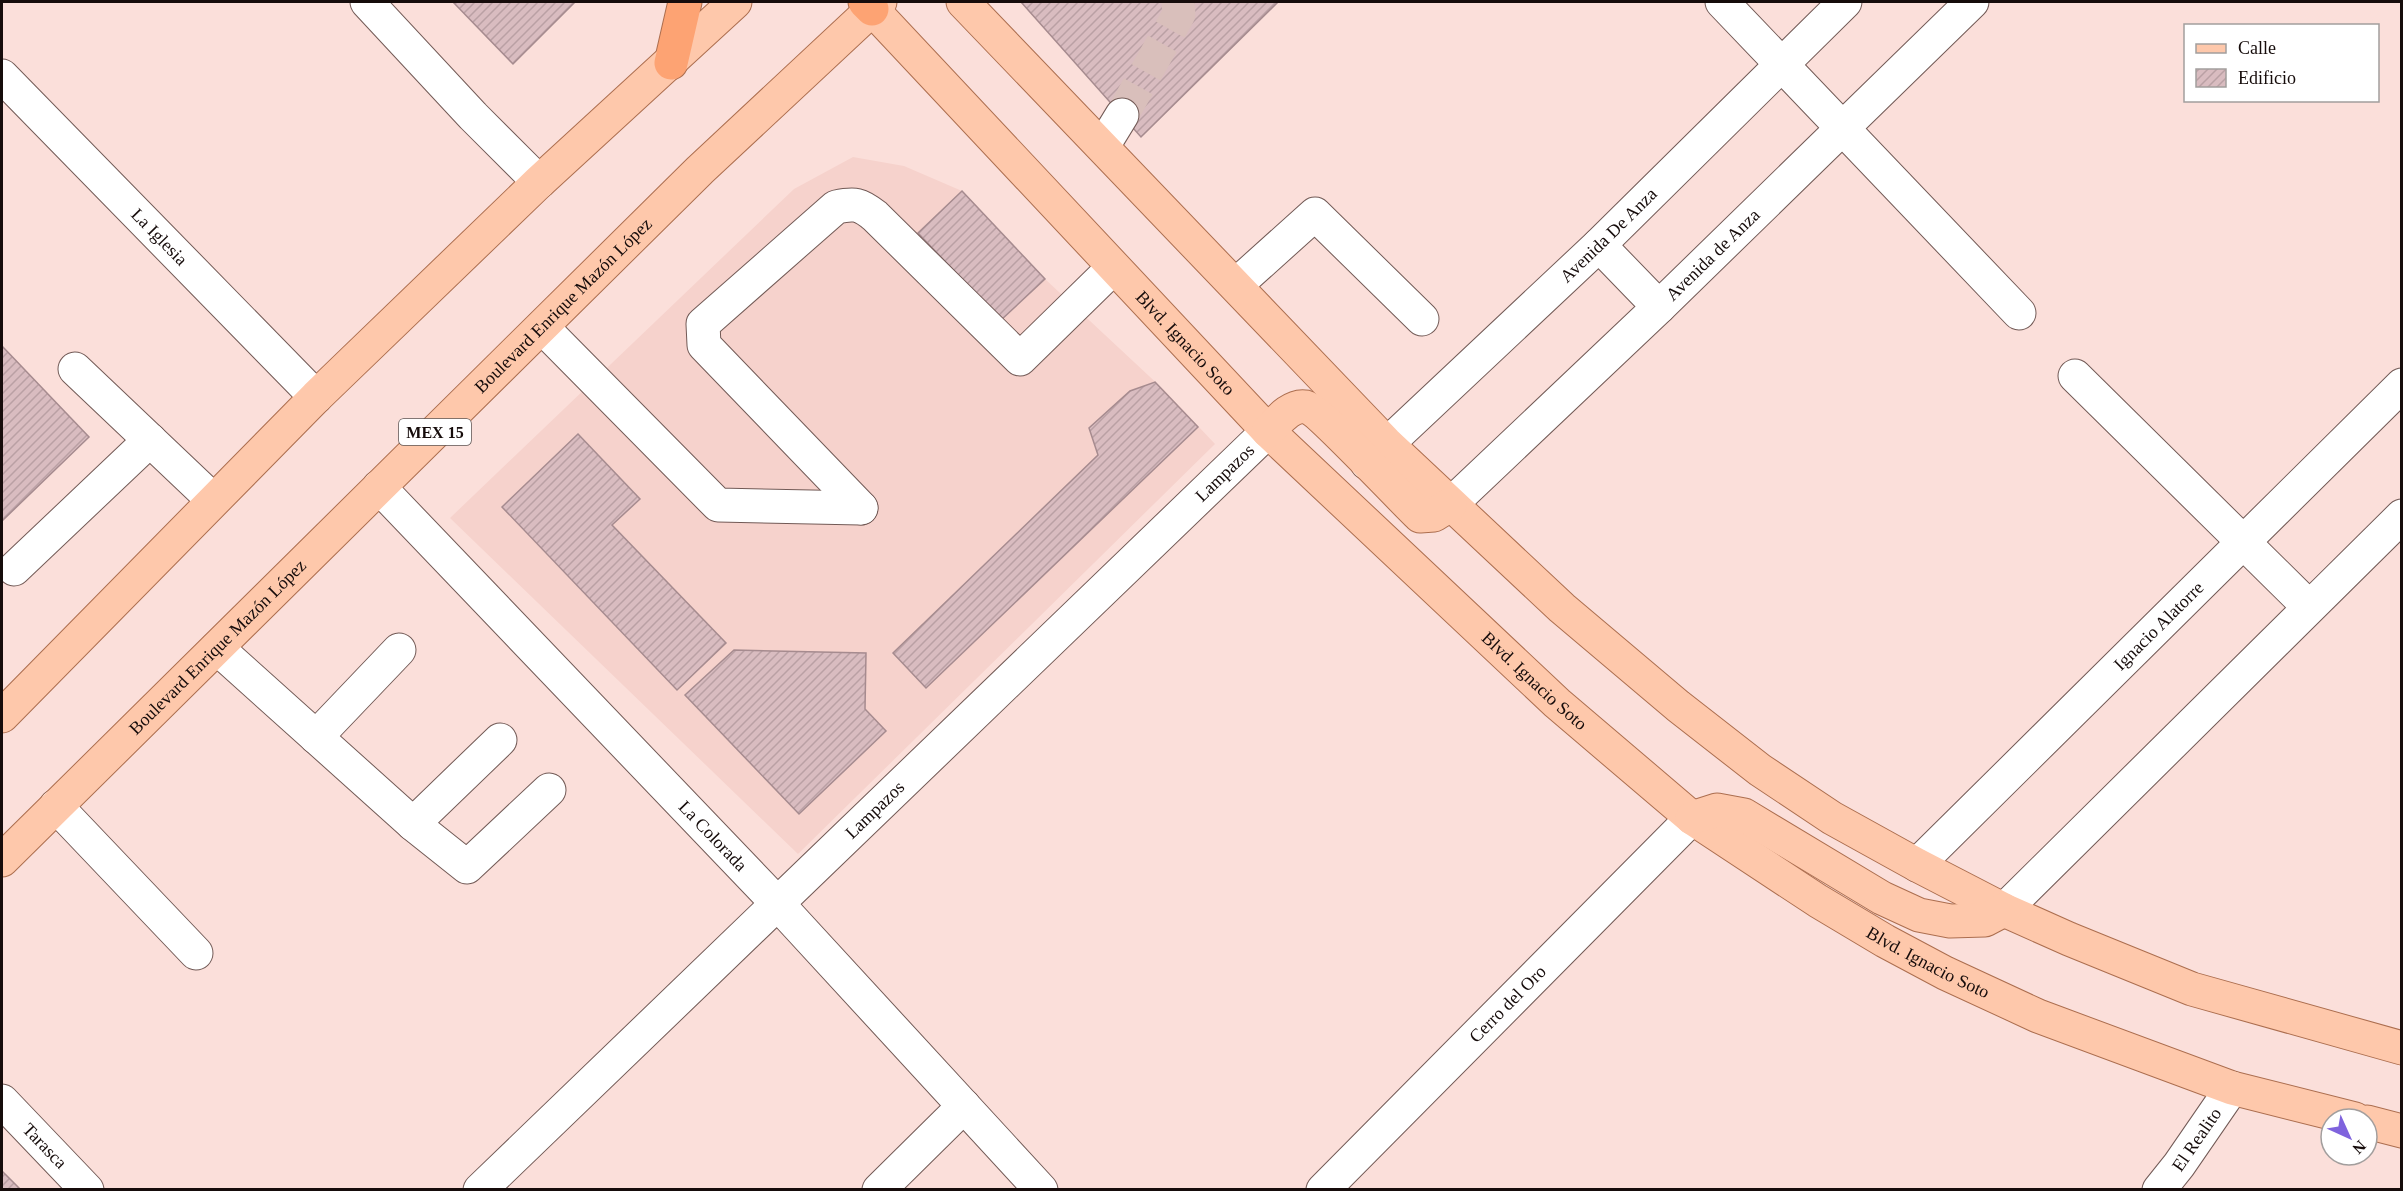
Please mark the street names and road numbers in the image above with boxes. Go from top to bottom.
street label: Avenida De Anza [1556,184,1661,286]
street label: La Iglesia [127,204,191,269]
street label: Avenida de Anza [1662,205,1764,305]
street label: Boulevard Enrique Mazón López [471,214,656,397]
street label: Blvd. Ignacio Soto [1132,287,1239,399]
road number: MEX 15 [399,419,471,445]
street label: Lampazos [1191,440,1258,506]
street label: Boulevard Enrique Mazón López [125,555,310,739]
street label: Ignacio Alatorre [2110,577,2207,674]
street label: Blvd. Ignacio Soto [1478,628,1591,734]
street label: Lampazos [841,777,908,843]
street label: La Colorada [675,797,751,875]
street label: Blvd. Ignacio Soto [1863,922,1993,1002]
street label: Cerro del Oro [1465,961,1550,1047]
street label: El Realito [2168,1104,2225,1175]
street label: Tarasca [19,1119,71,1173]

